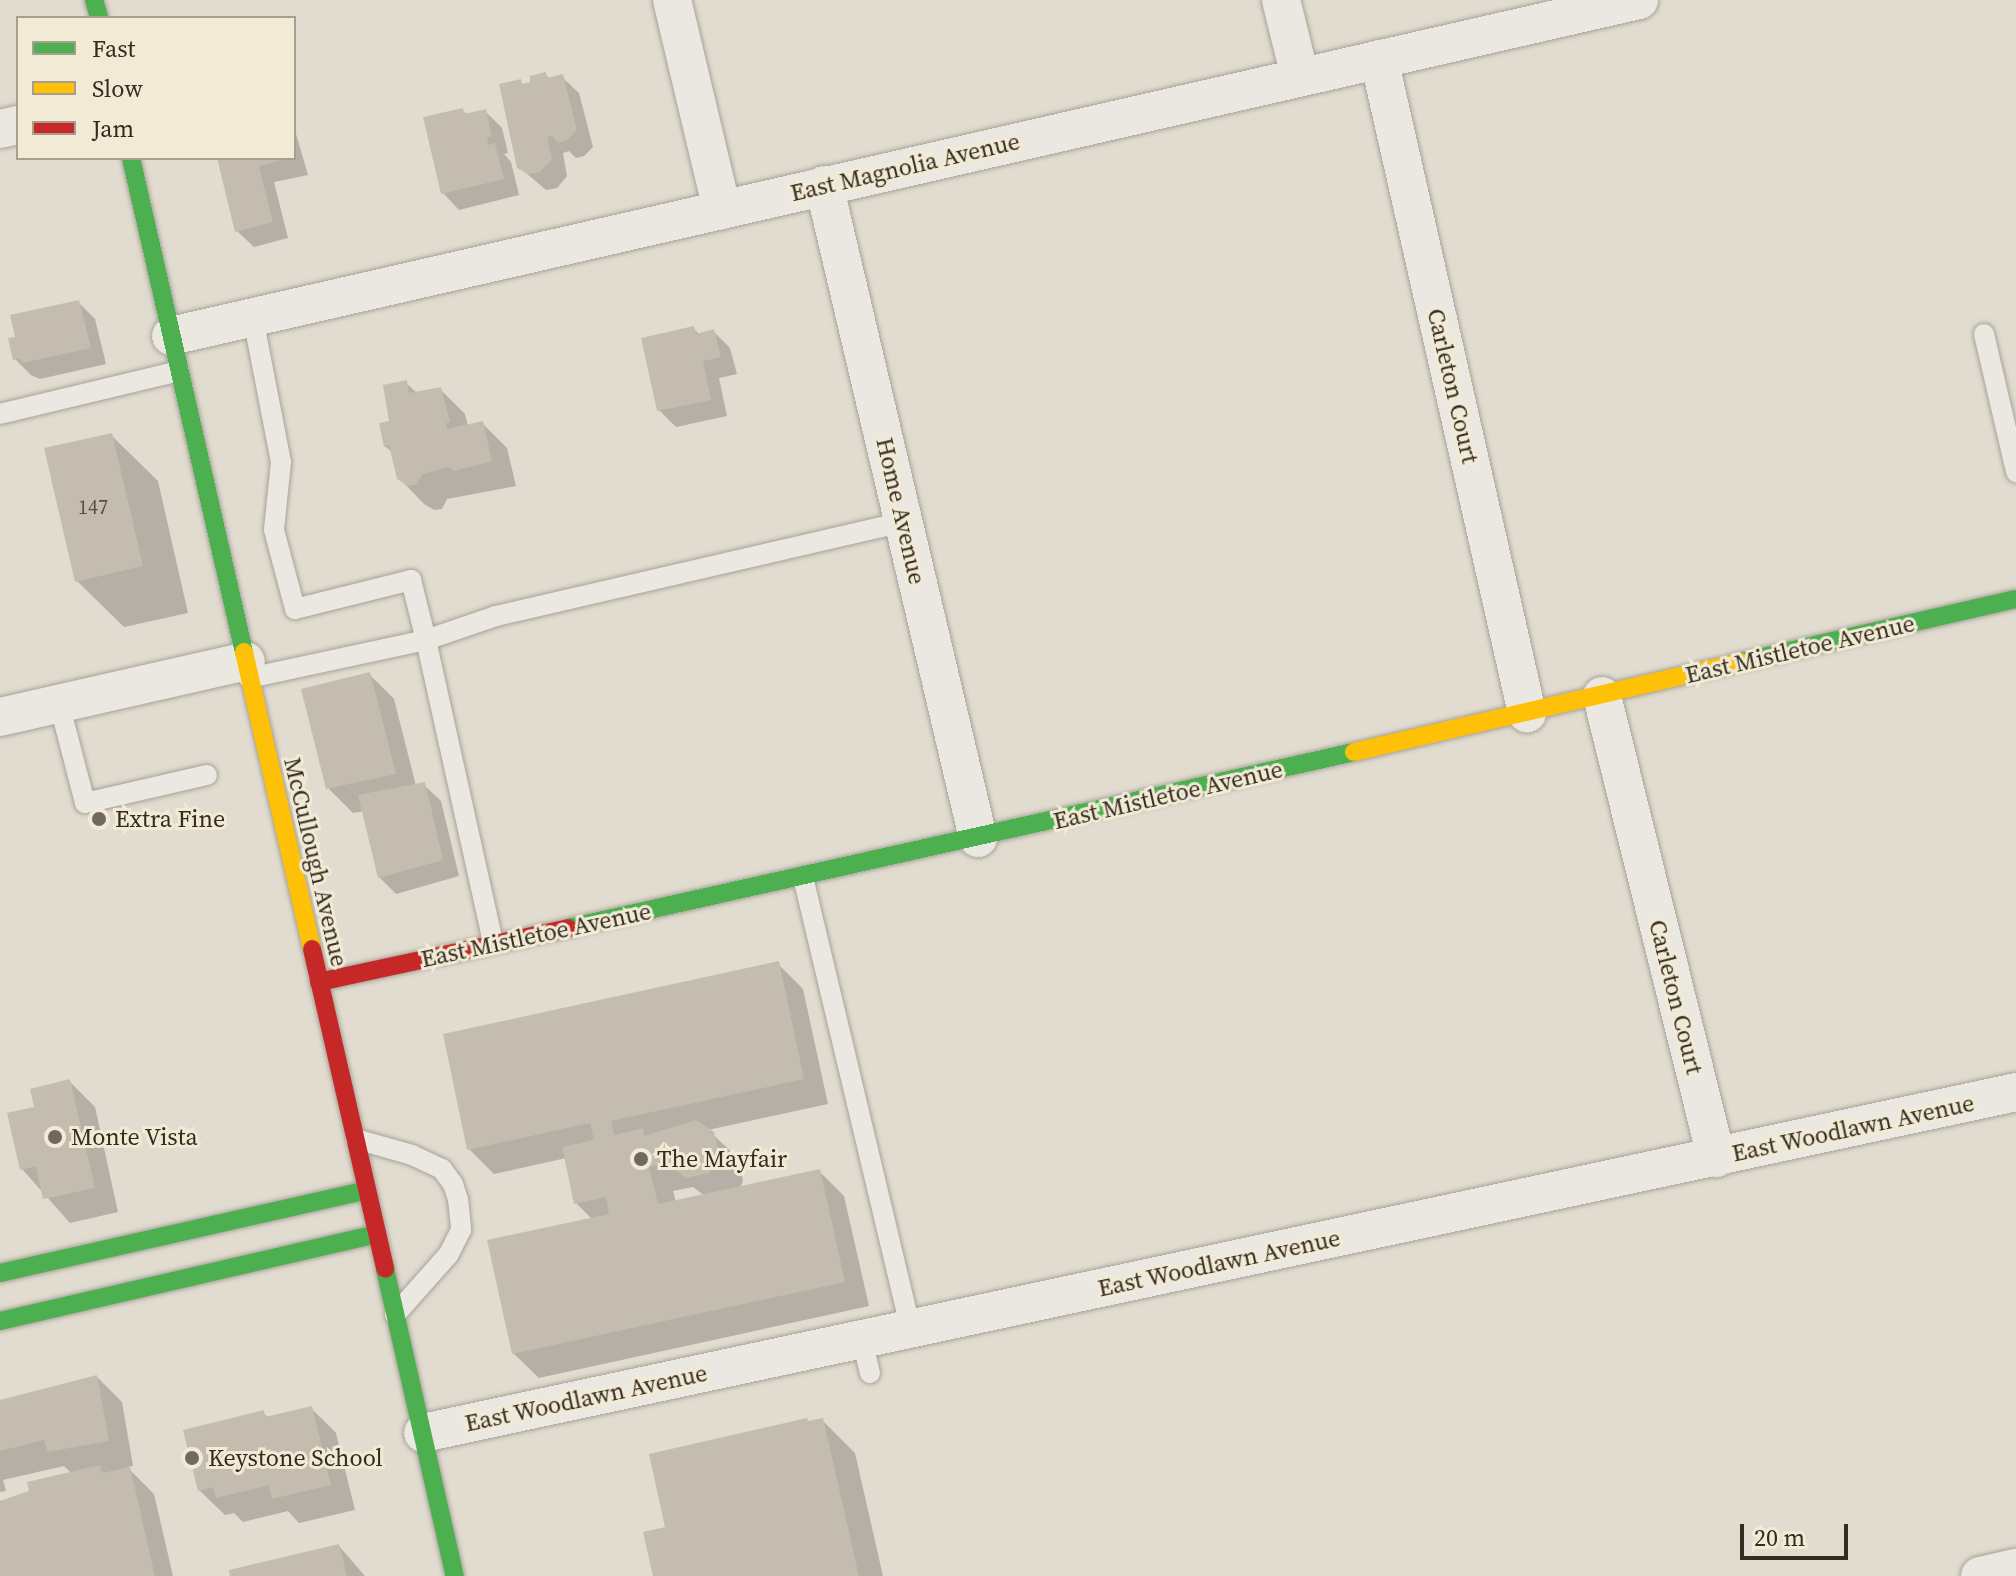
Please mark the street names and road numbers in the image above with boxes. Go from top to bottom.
street label: East Magnolia Avenue [788,127,1022,207]
street label: Carleton Court [1421,306,1485,466]
street label: Home Avenue [870,435,932,587]
street label: East Mistletoe Avenue [1683,609,1917,689]
street label: McCullough Avenue [278,755,354,969]
street label: East Mistletoe Avenue [1051,755,1285,835]
street label: East Mistletoe Avenue [418,897,654,973]
street label: Carleton Court [1643,917,1709,1077]
street label: East Woodlawn Avenue [1729,1088,1977,1168]
street label: East Woodlawn Avenue [1095,1223,1343,1303]
street label: East Woodlawn Avenue [462,1358,710,1438]

